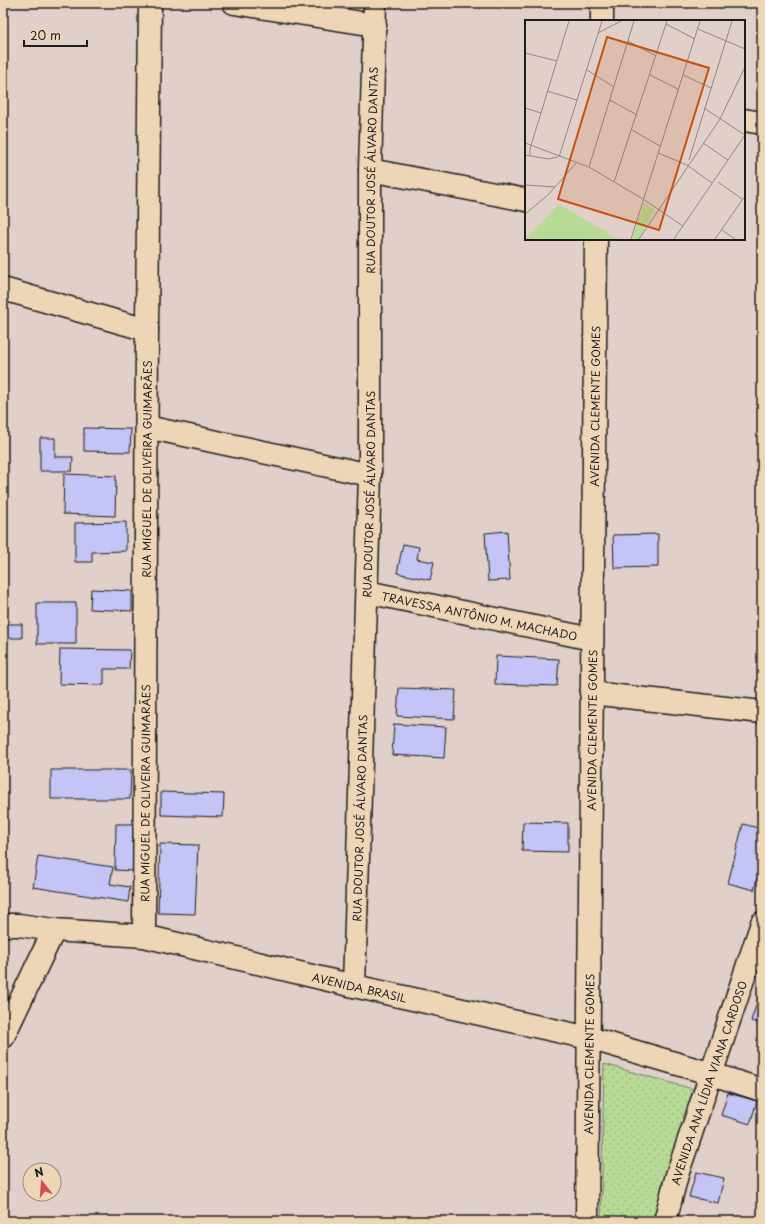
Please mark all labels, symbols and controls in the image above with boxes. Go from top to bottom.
inset map [525,20,745,240]
scale bar [24,22,87,48]
text: 20 m [30,26,61,44]
street label: RUA DOUTOR JOSÉ ÁLVARO DANTAS [361,67,382,274]
street label: AVENIDA CLEMENTE GOMES [585,325,604,487]
street label: RUA MIGUEL DE OLIVEIRA GUIMARÃES [137,360,155,578]
street label: RUA DOUTOR JOSÉ ÁLVARO DANTAS [358,391,379,598]
street label: TRAVESSA ANTÔNIO M. MACHADO [380,587,579,644]
street label: AVENIDA CLEMENTE GOMES [582,649,601,811]
street label: RUA MIGUEL DE OLIVEIRA GUIMARÃES [136,684,154,902]
street label: RUA DOUTOR JOSÉ ÁLVARO DANTAS [348,714,371,922]
street label: AVENIDA BRASIL [310,968,409,1006]
street label: AVENIDA CLEMENTE GOMES [579,973,598,1135]
street label: AVENIDA ANA LÍDIA VIANA CARDOSO [666,978,750,1187]
north arrow [22,1162,62,1202]
text: N [32,1162,46,1181]

